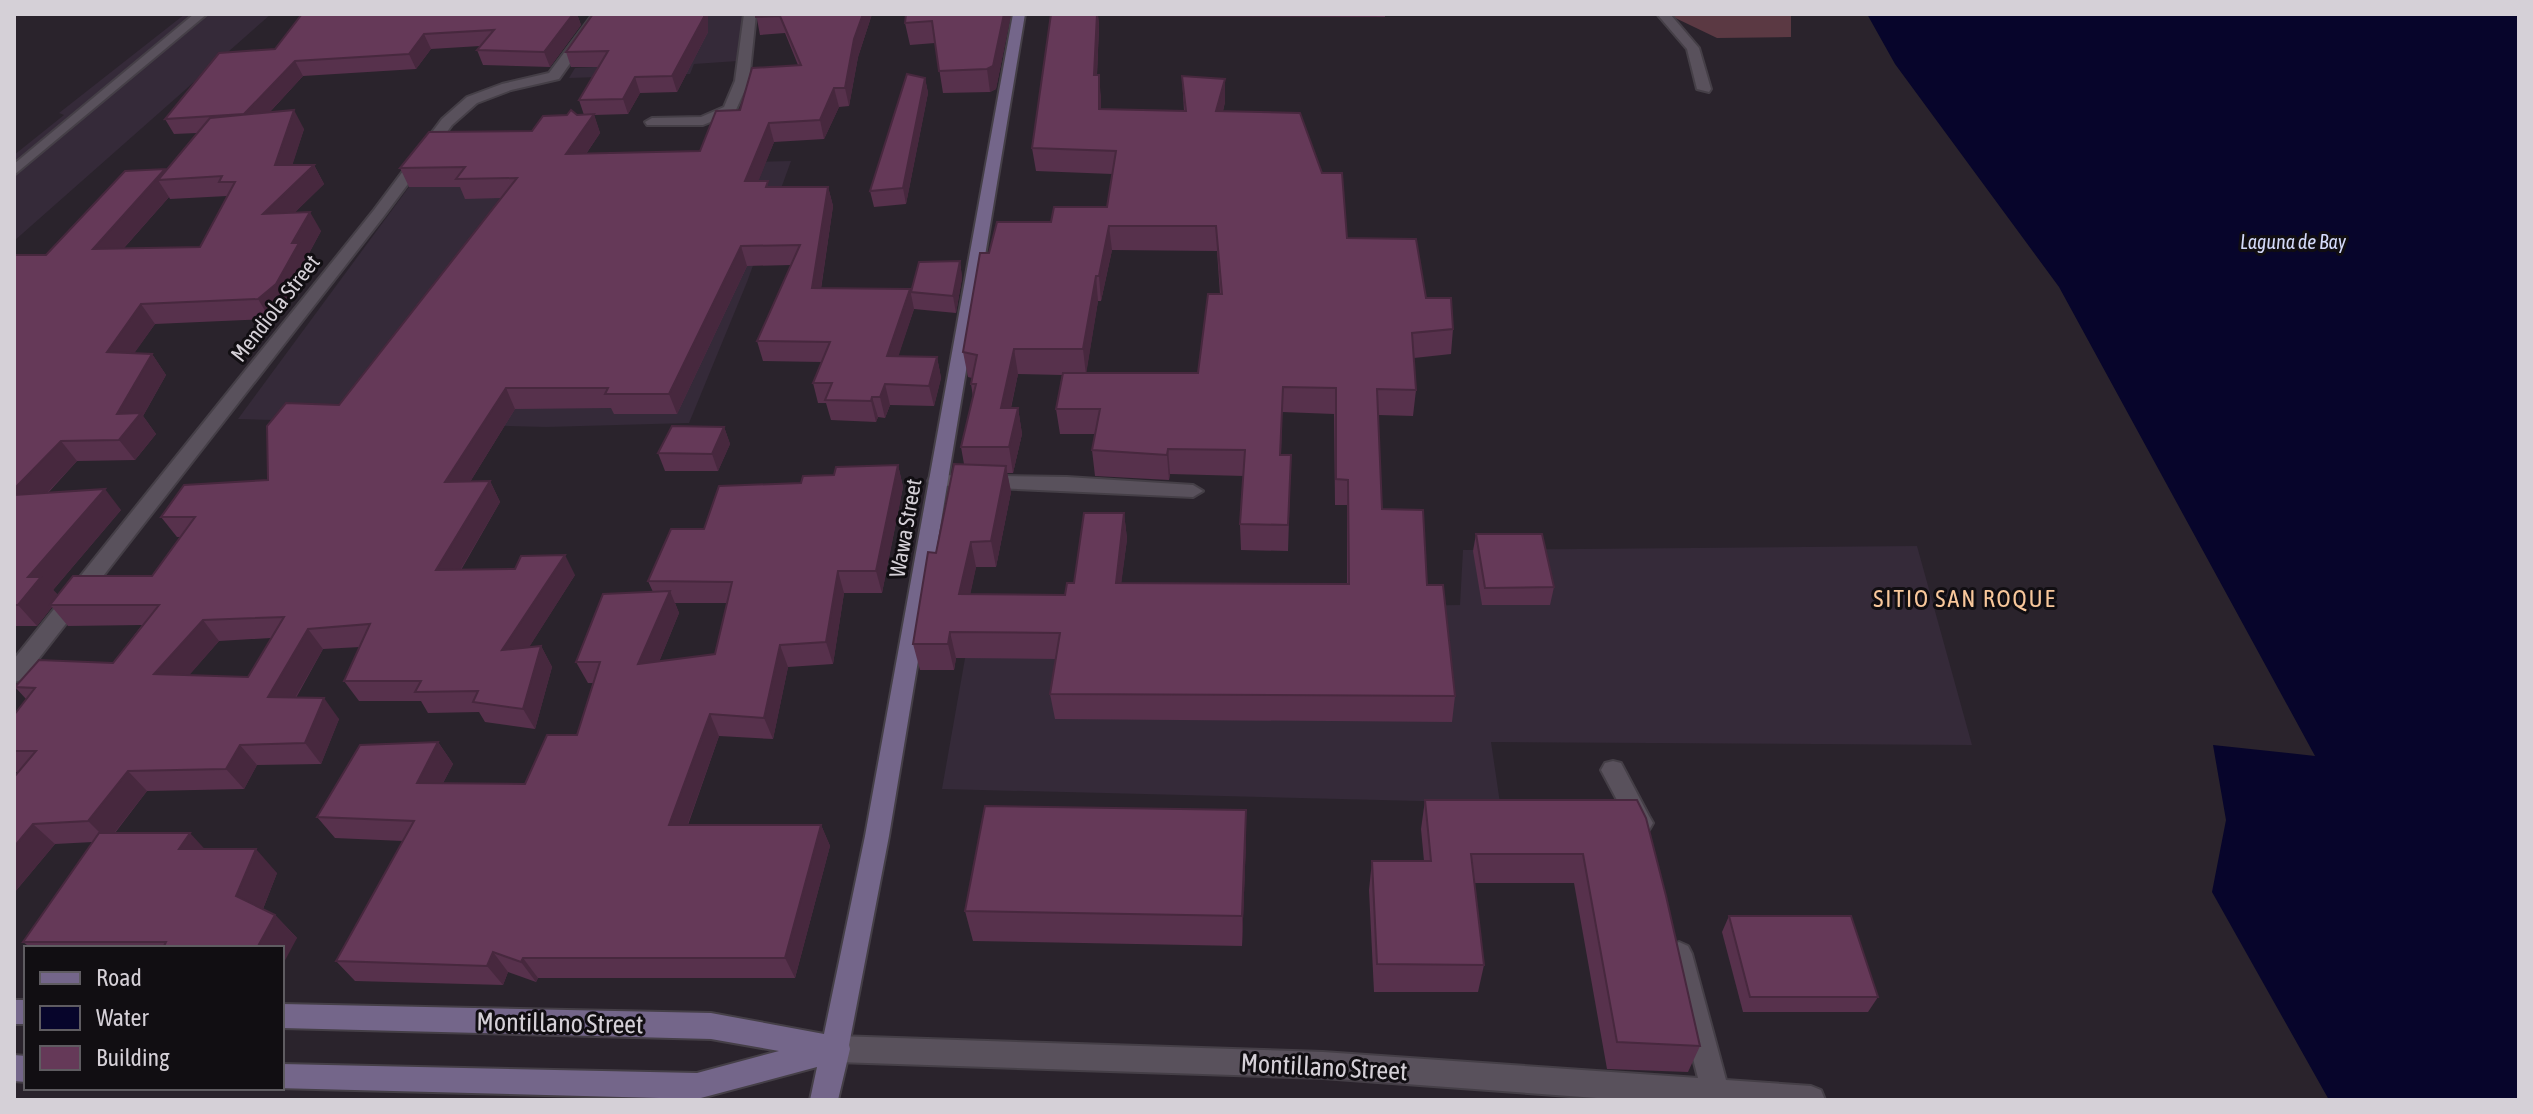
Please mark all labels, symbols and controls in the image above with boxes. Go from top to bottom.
water label: Laguna de Bay [2240,230,2347,253]
street label: Mendiola Street [225,249,325,367]
street label: Wawa Street [884,477,926,579]
district label: SITIO SAN ROQUE [1873,585,2057,612]
legend [24,946,284,1090]
text: Road [96,964,142,991]
text: Water [96,1004,149,1031]
street label: Montillano Street [476,1007,644,1039]
text: Building [96,1044,170,1071]
street label: Montillano Street [1240,1048,1408,1086]

